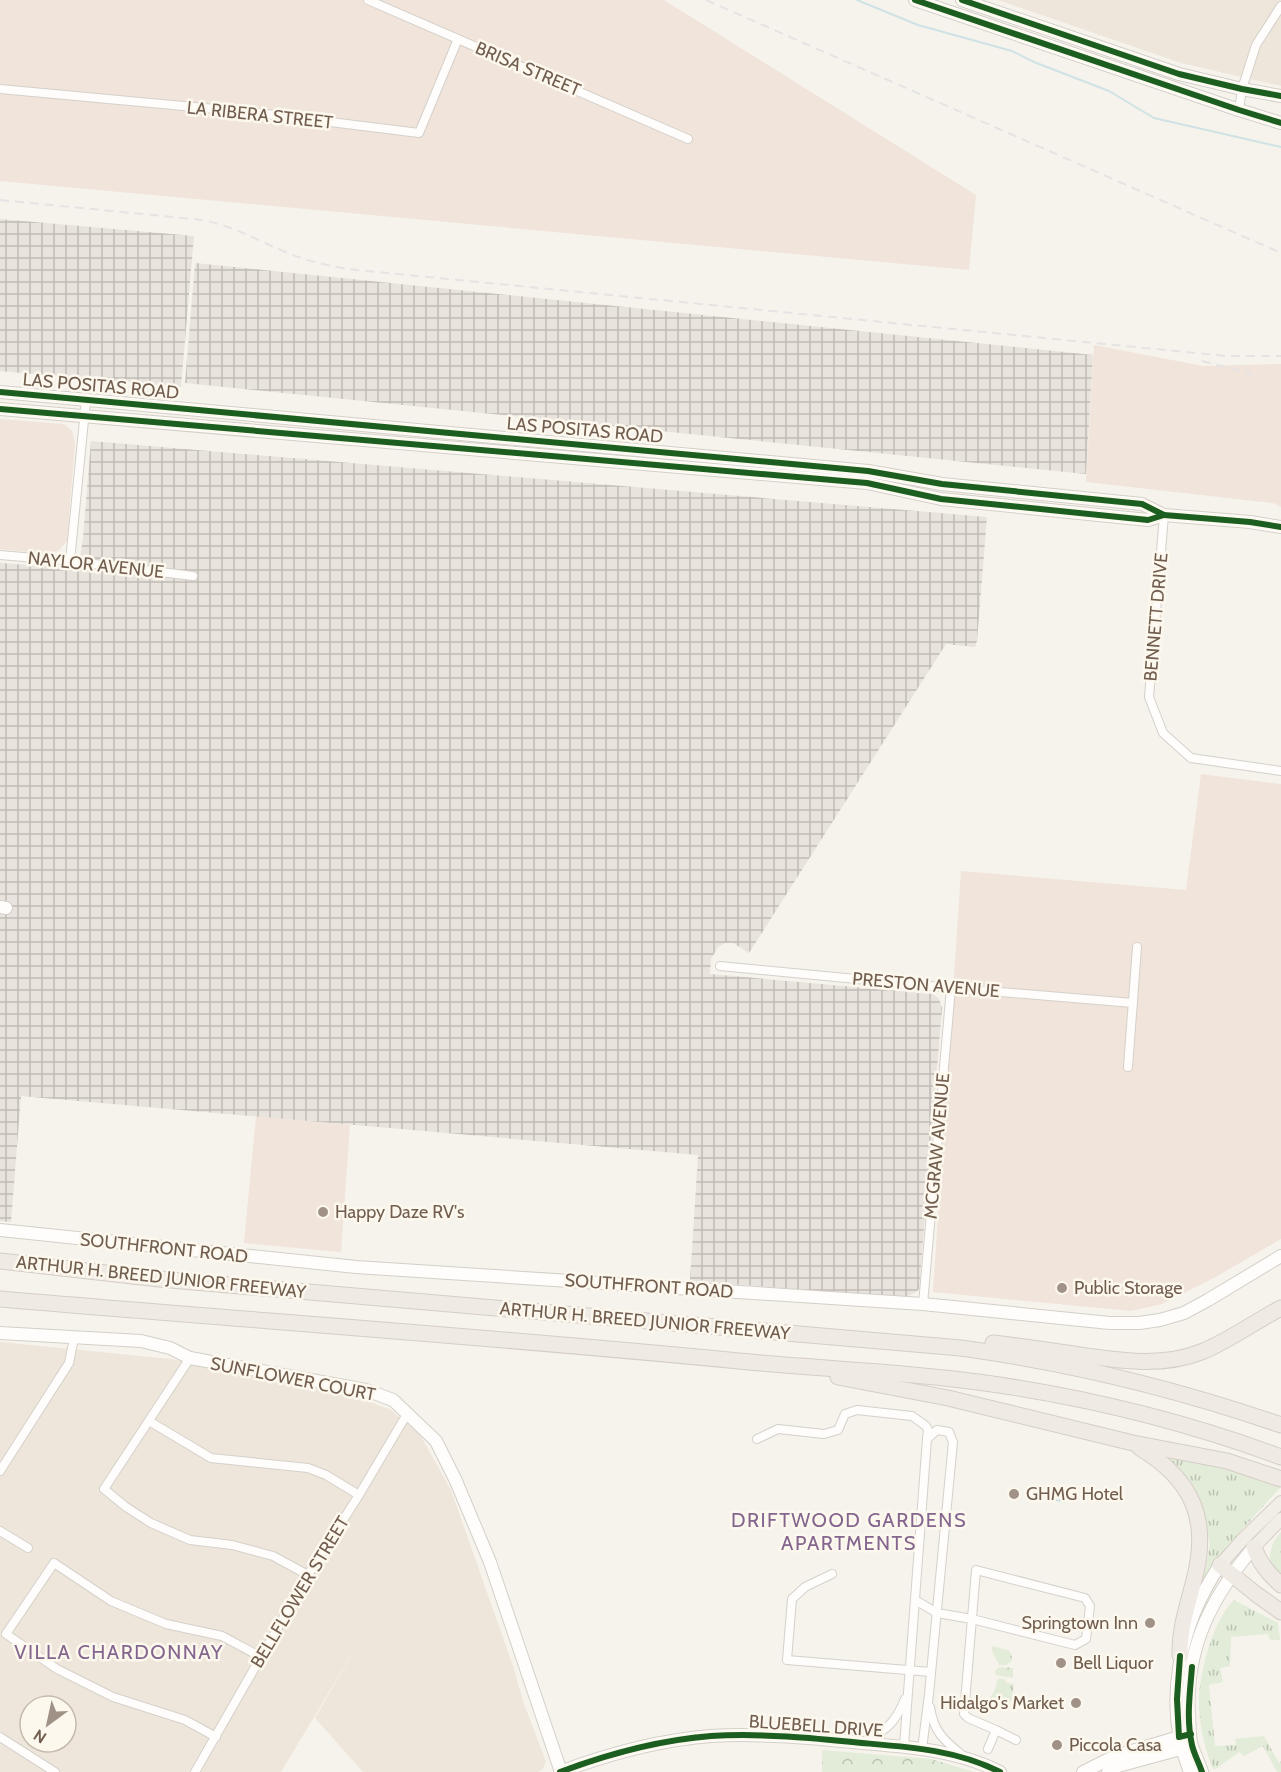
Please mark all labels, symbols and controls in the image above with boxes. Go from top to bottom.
street label: BRISA STREET [472,37,584,101]
street label: LA RIBERA STREET [186,96,335,134]
street label: LAS POSITAS ROAD [22,368,180,404]
street label: LAS POSITAS ROAD [506,412,664,448]
street label: NAYLOR AVENUE [27,547,165,583]
street label: BENNETT DRIVE [1139,552,1173,682]
street label: PRESTON AVENUE [851,968,1001,1002]
street label: MCGRAW AVENUE [920,1072,954,1220]
place label: Happy Daze RV's [335,1201,464,1223]
marker: Happy Daze RV's [316,1205,330,1219]
street label: SOUTHFRONT ROAD [79,1228,249,1268]
street label: ARTHUR H. BREED JUNIOR FREEWAY [15,1251,308,1303]
street label: SOUTHFRONT ROAD [564,1269,734,1303]
place label: Public Storage [1074,1277,1182,1299]
marker: Public Storage [1055,1281,1069,1295]
street label: ARTHUR H. BREED JUNIOR FREEWAY [499,1297,792,1345]
street label: SUNFLOWER COURT [209,1352,378,1406]
place label: GHMG Hotel [1026,1483,1124,1505]
marker: GHMG Hotel [1007,1487,1021,1501]
district label: DRIFTWOOD GARDENS APARTMENTS [731,1508,967,1555]
street label: BELLFLOWER STREET [246,1512,354,1672]
place label: Springtown Inn [1022,1612,1138,1634]
marker: Springtown Inn [1143,1616,1157,1630]
district label: VILLA CHARDONNAY [14,1640,224,1664]
place label: Bell Liquor [1073,1652,1154,1674]
marker: Bell Liquor [1054,1656,1068,1670]
place label: Hidalgo's Market [940,1692,1064,1714]
north arrow [18,1694,78,1754]
marker: Hidalgo's Market [1069,1696,1083,1710]
street label: BLUEBELL DRIVE [748,1710,884,1742]
text: N [30,1725,50,1747]
place label: Piccola Casa [1069,1734,1162,1756]
marker: Piccola Casa [1050,1738,1064,1752]

